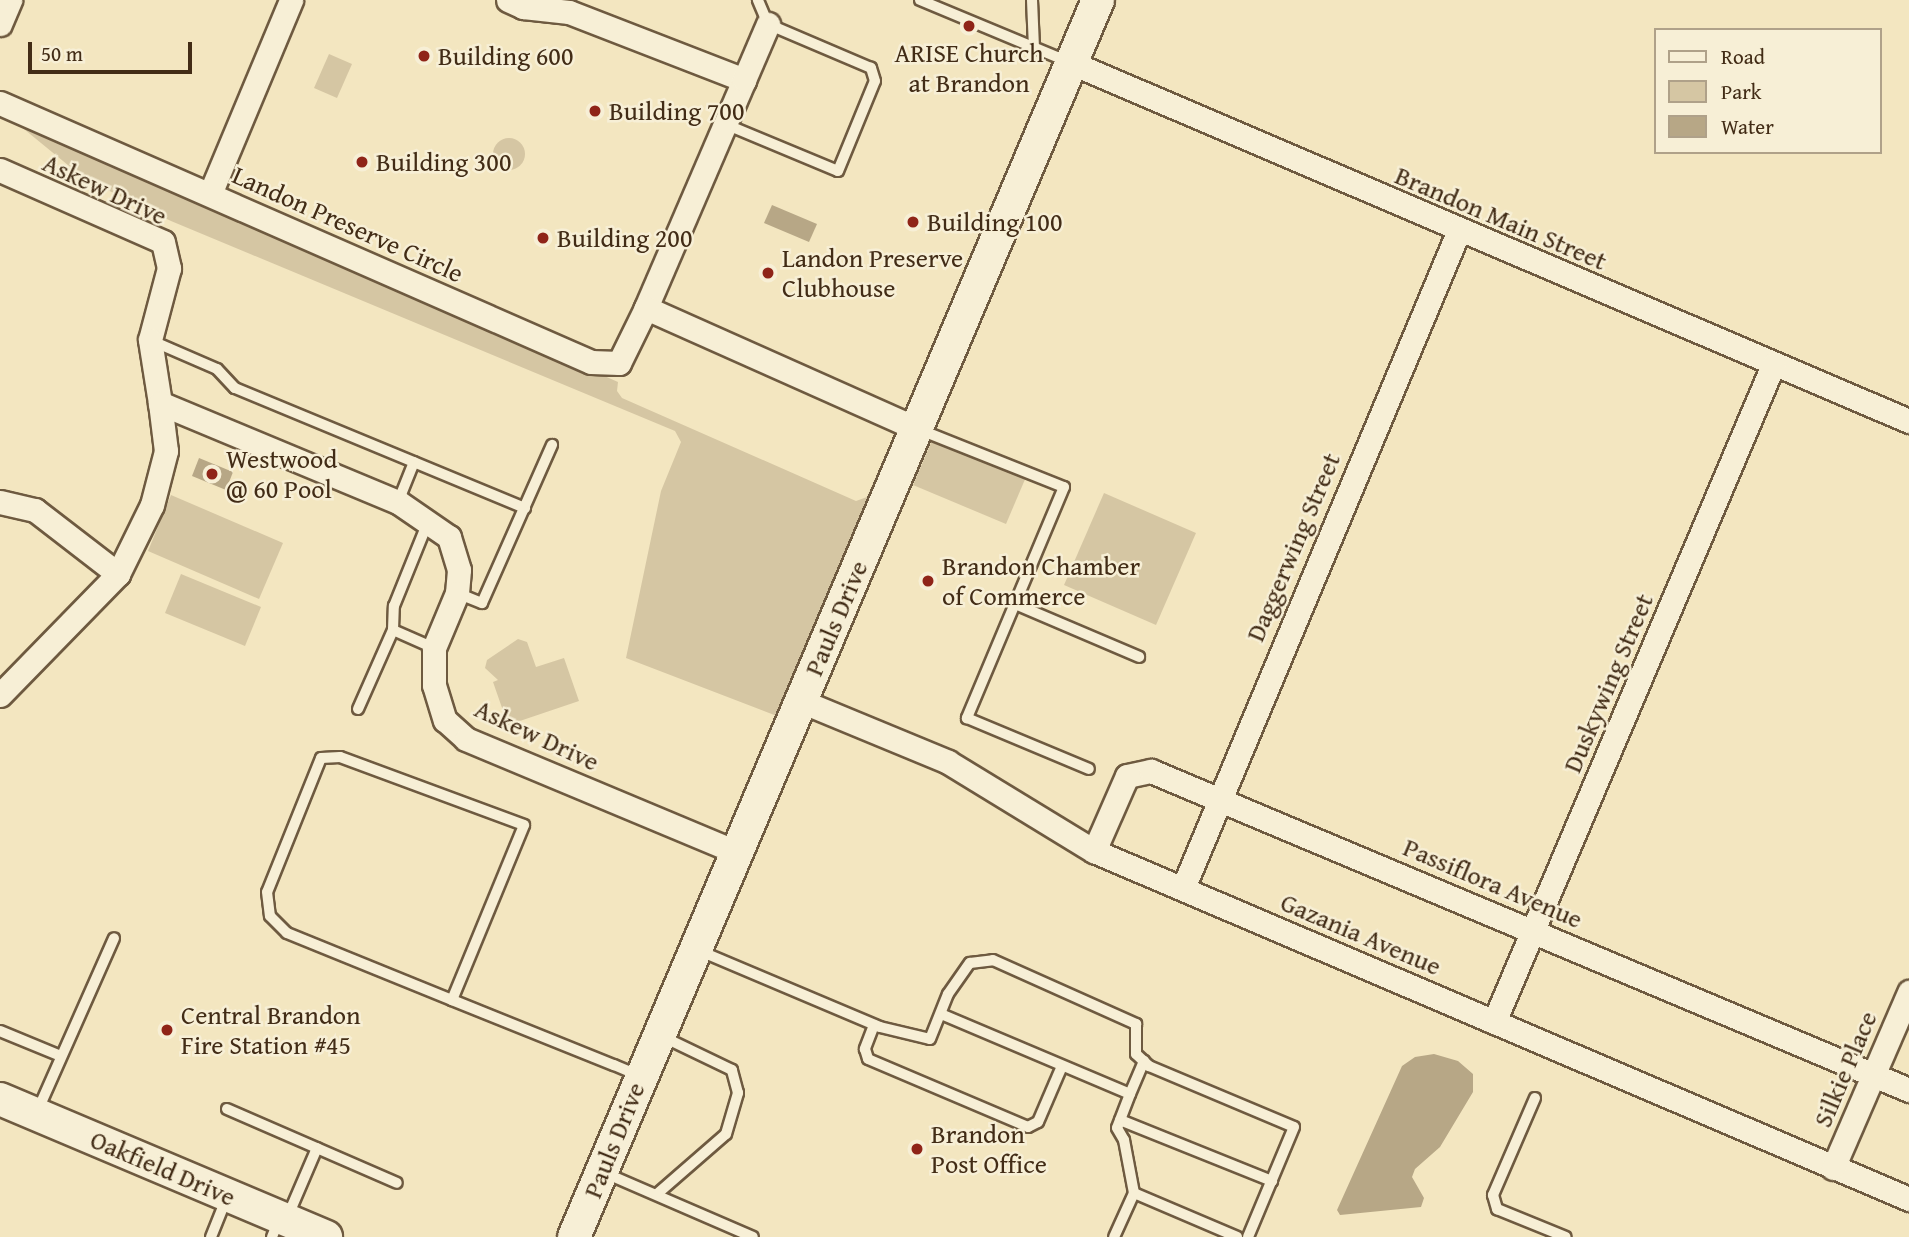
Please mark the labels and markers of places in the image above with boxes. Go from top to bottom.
marker: ARISE Church at Brandon [961,18,977,34]
place label: ARISE Church at Brandon [894,37,1044,98]
place label: Building 600 [438,40,573,72]
marker: Building 600 [416,48,432,64]
place label: Building 700 [609,95,744,127]
marker: Building 700 [587,103,603,119]
place label: Building 300 [376,146,511,178]
marker: Building 300 [354,154,370,170]
place label: Building 100 [927,206,1062,238]
marker: Building 100 [905,214,921,230]
place label: Building 200 [557,222,692,254]
marker: Building 200 [535,230,551,246]
place label: Landon Preserve Clubhouse [782,242,963,304]
marker: Landon Preserve Clubhouse [760,265,776,281]
place label: Westwood @ 60 Pool [226,443,337,504]
marker: Westwood @ 60 Pool [204,466,220,482]
place label: Brandon Chamber of Commerce [942,550,1140,612]
marker: Brandon Chamber of Commerce [920,573,936,589]
place label: Central Brandon Fire Station #45 [181,999,361,1060]
marker: Central Brandon Fire Station #45 [159,1022,175,1038]
place label: Brandon Post Office [931,1118,1047,1180]
marker: Brandon Post Office [909,1141,925,1157]

